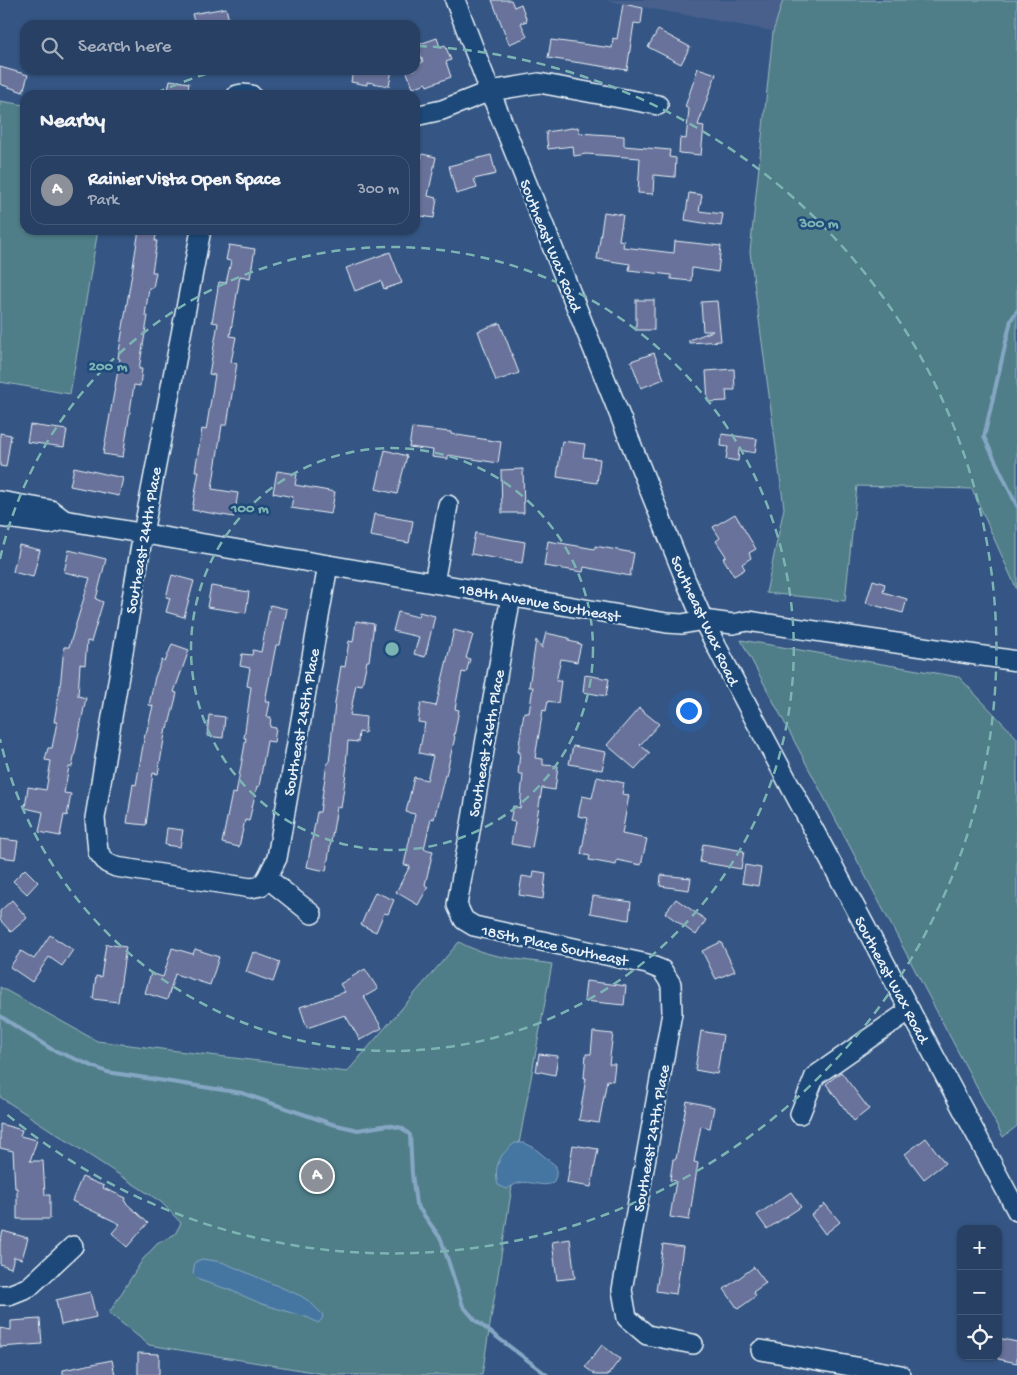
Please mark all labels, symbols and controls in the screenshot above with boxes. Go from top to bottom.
search box [20,20,420,75]
icon: search [38,34,66,62]
text: Search here [78,36,172,59]
text: Nearby [40,110,105,135]
text: Rainier Vista Open Space [88,169,280,192]
street label: Southeast Wax Road [513,177,585,317]
text: A [52,181,62,200]
text: 300 m [357,181,399,200]
text: Park [88,192,119,211]
text: 300 m [798,215,839,233]
text: 200 m [89,358,128,376]
street label: Southeast 244th Place [123,465,168,615]
text: 100 m [230,500,269,518]
street label: Southeast Wax Road [664,553,742,691]
street label: 188th Avenue Southeast [457,581,623,628]
centre of rings [383,640,401,658]
street label: Southeast 245th Place [281,647,326,798]
street label: Southeast 246th Place [466,668,511,819]
your location [676,698,702,724]
street label: Southeast Wax Road [848,914,932,1049]
street label: 185th Place Southeast [478,922,631,973]
street label: Southeast 247th Place [631,1063,676,1214]
pin: A [301,1157,333,1195]
map controls [957,1225,1002,1360]
button: + [957,1225,1002,1270]
button: − [957,1270,1002,1315]
button: locate [957,1315,1002,1360]

